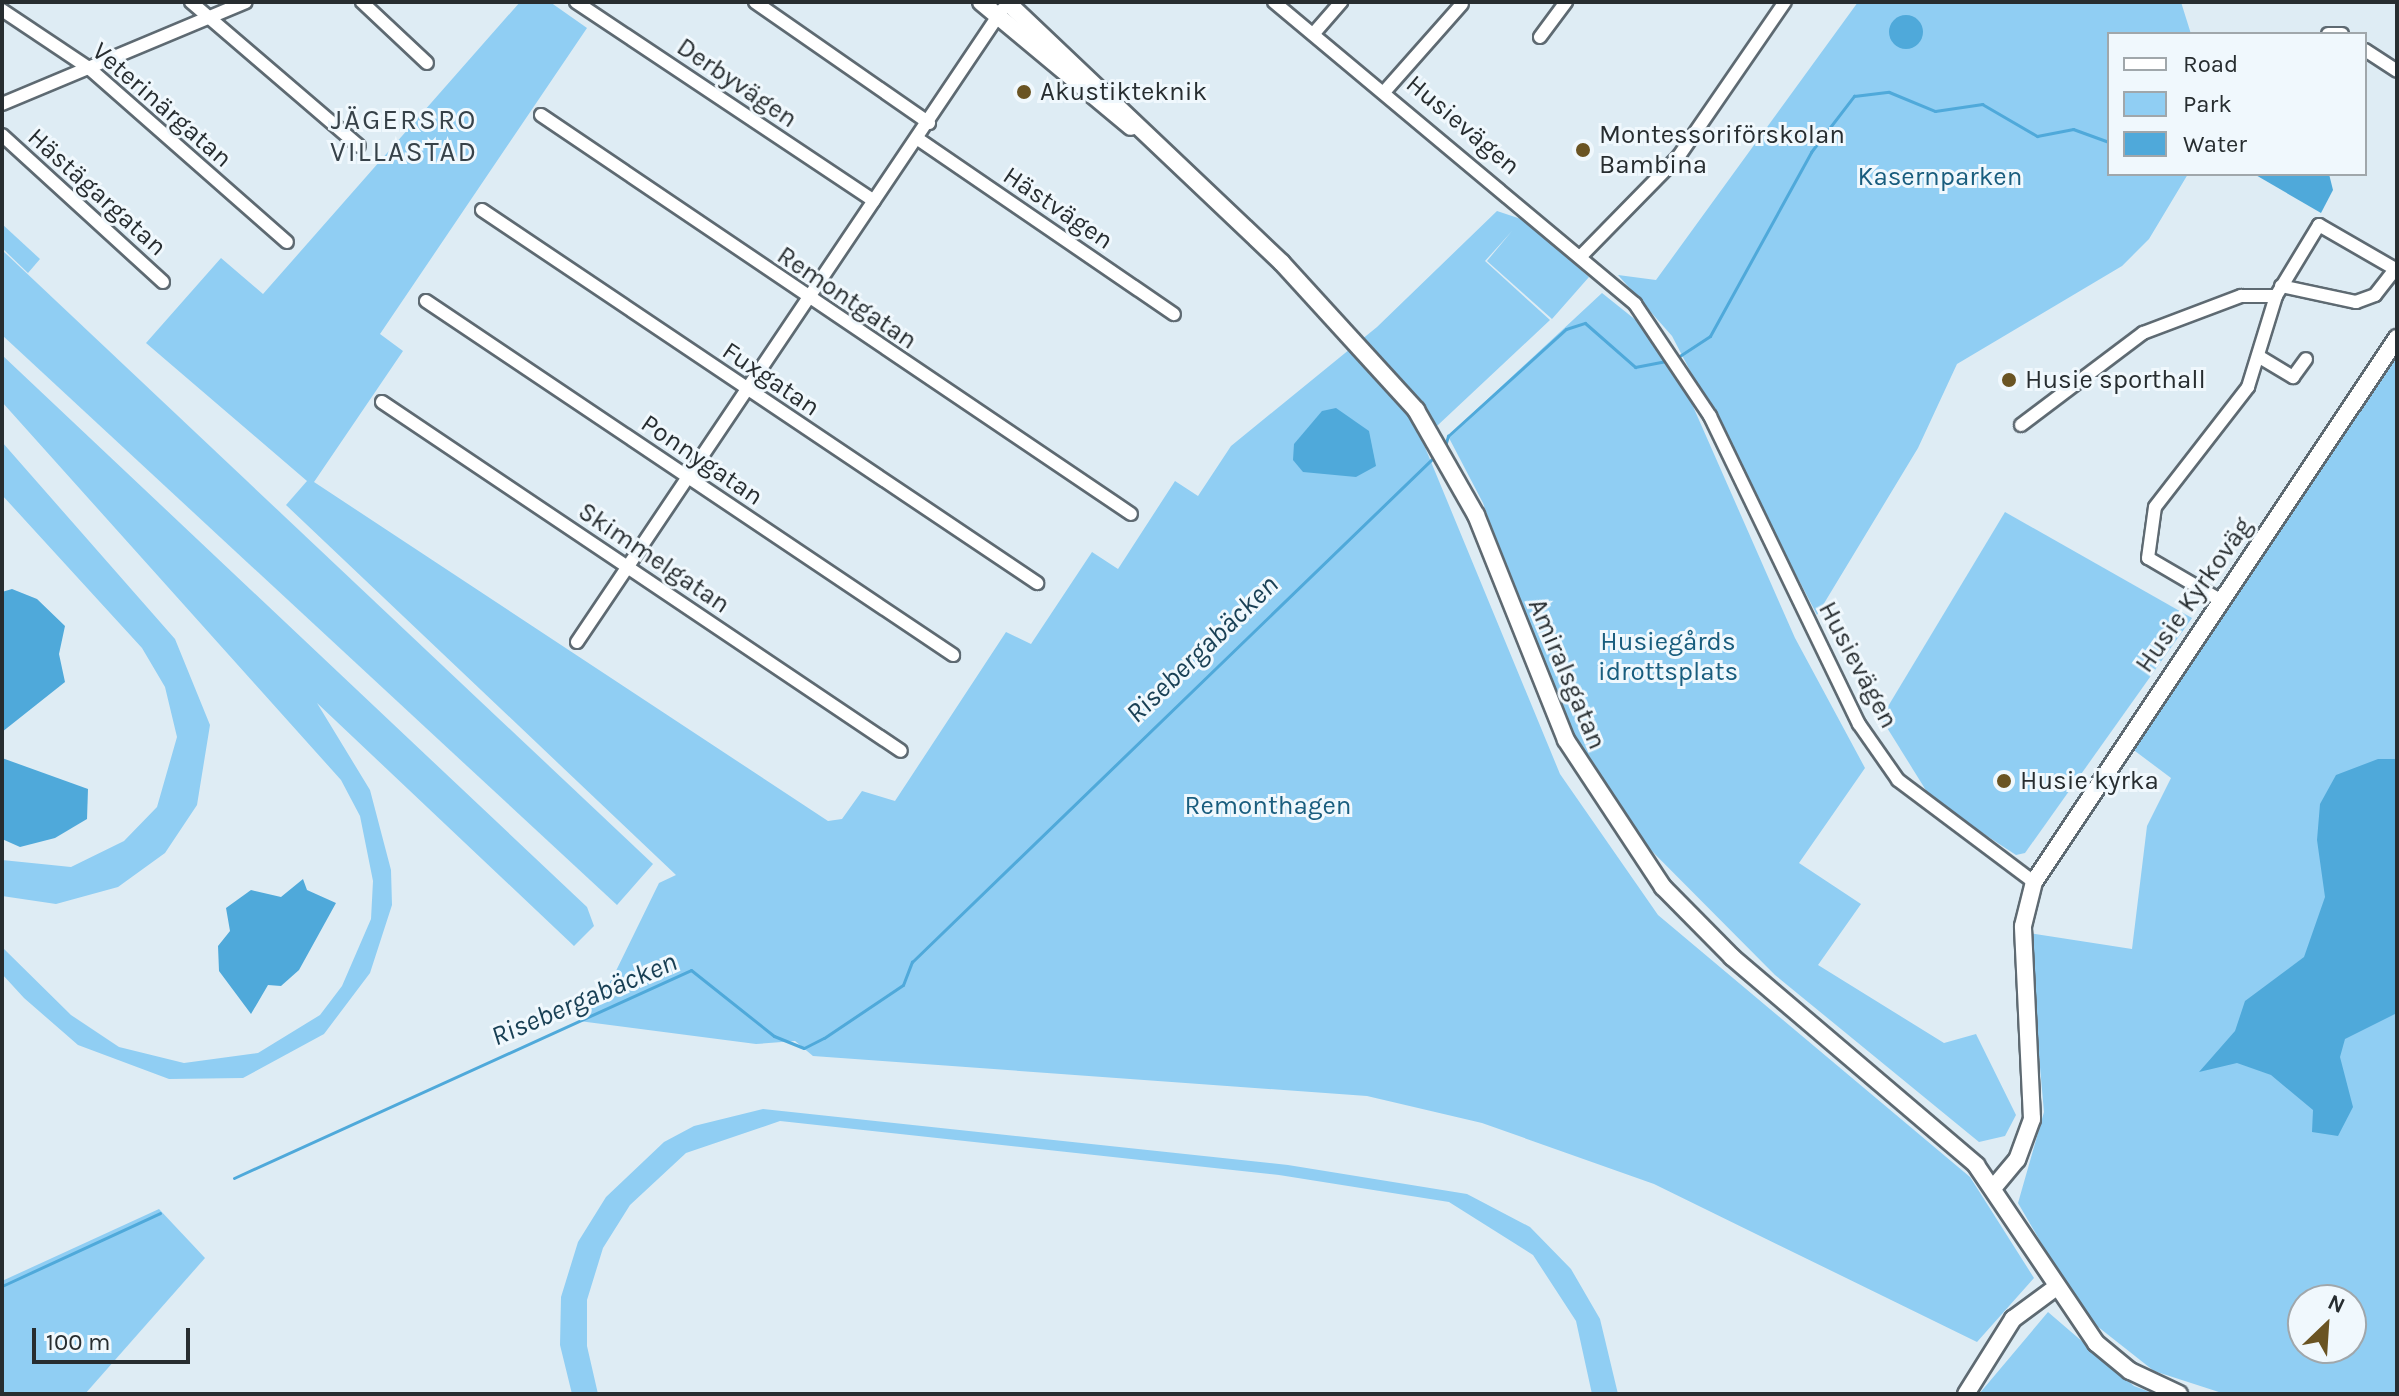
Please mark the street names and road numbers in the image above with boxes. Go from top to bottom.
street label: Derbyvägen [671,31,803,135]
street label: Veterinärgatan [86,36,238,174]
street label: Husievägen [1400,68,1526,182]
street label: Hästägargatan [21,121,173,263]
street label: Hästvägen [997,160,1119,256]
street label: Remontgatan [771,240,923,356]
street label: Fuxgatan [716,335,826,423]
street label: Ponnygatan [635,408,769,512]
street label: Skimmelgatan [572,496,736,620]
street label: Husie Kyrkoväg [2129,511,2259,679]
street label: Amiralsgatan [1521,594,1613,754]
street label: Husievägen [1812,596,1904,734]

